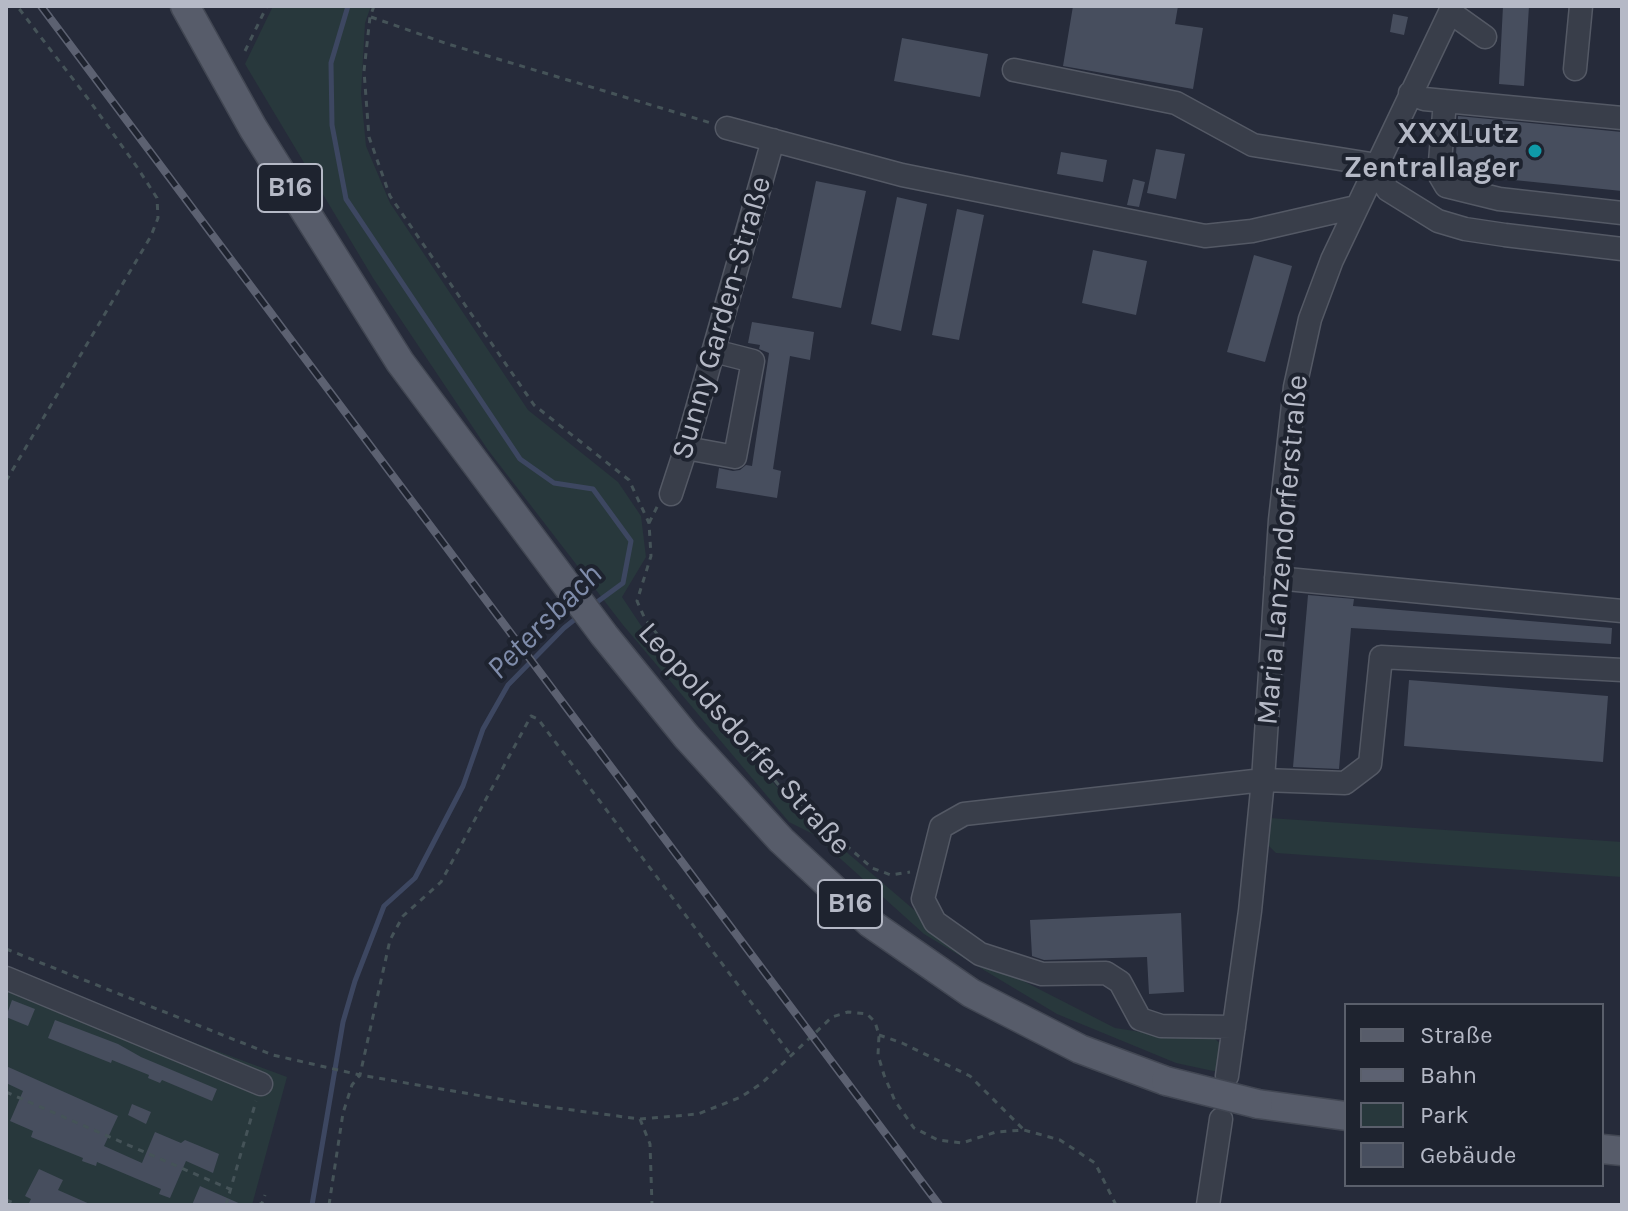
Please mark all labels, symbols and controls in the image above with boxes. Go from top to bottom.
place label: XXXLutz Zentrallager [1343,116,1519,186]
marker: XXXLutz Zentrallager [1526,142,1544,160]
road number: B16 [258,164,322,212]
street label: Sunny Garden-Straße [664,172,780,464]
street label: Maria Lanzendorferstraße [1250,373,1316,727]
water label: Petersbach [479,556,611,688]
street label: Leopoldsdorfer Straße [630,615,858,863]
road number: B16 [818,880,882,928]
legend [1344,1003,1604,1187]
text: Straße [1420,1021,1492,1049]
text: Bahn [1420,1061,1477,1089]
text: Park [1420,1101,1469,1129]
text: Gebäude [1420,1141,1516,1169]

